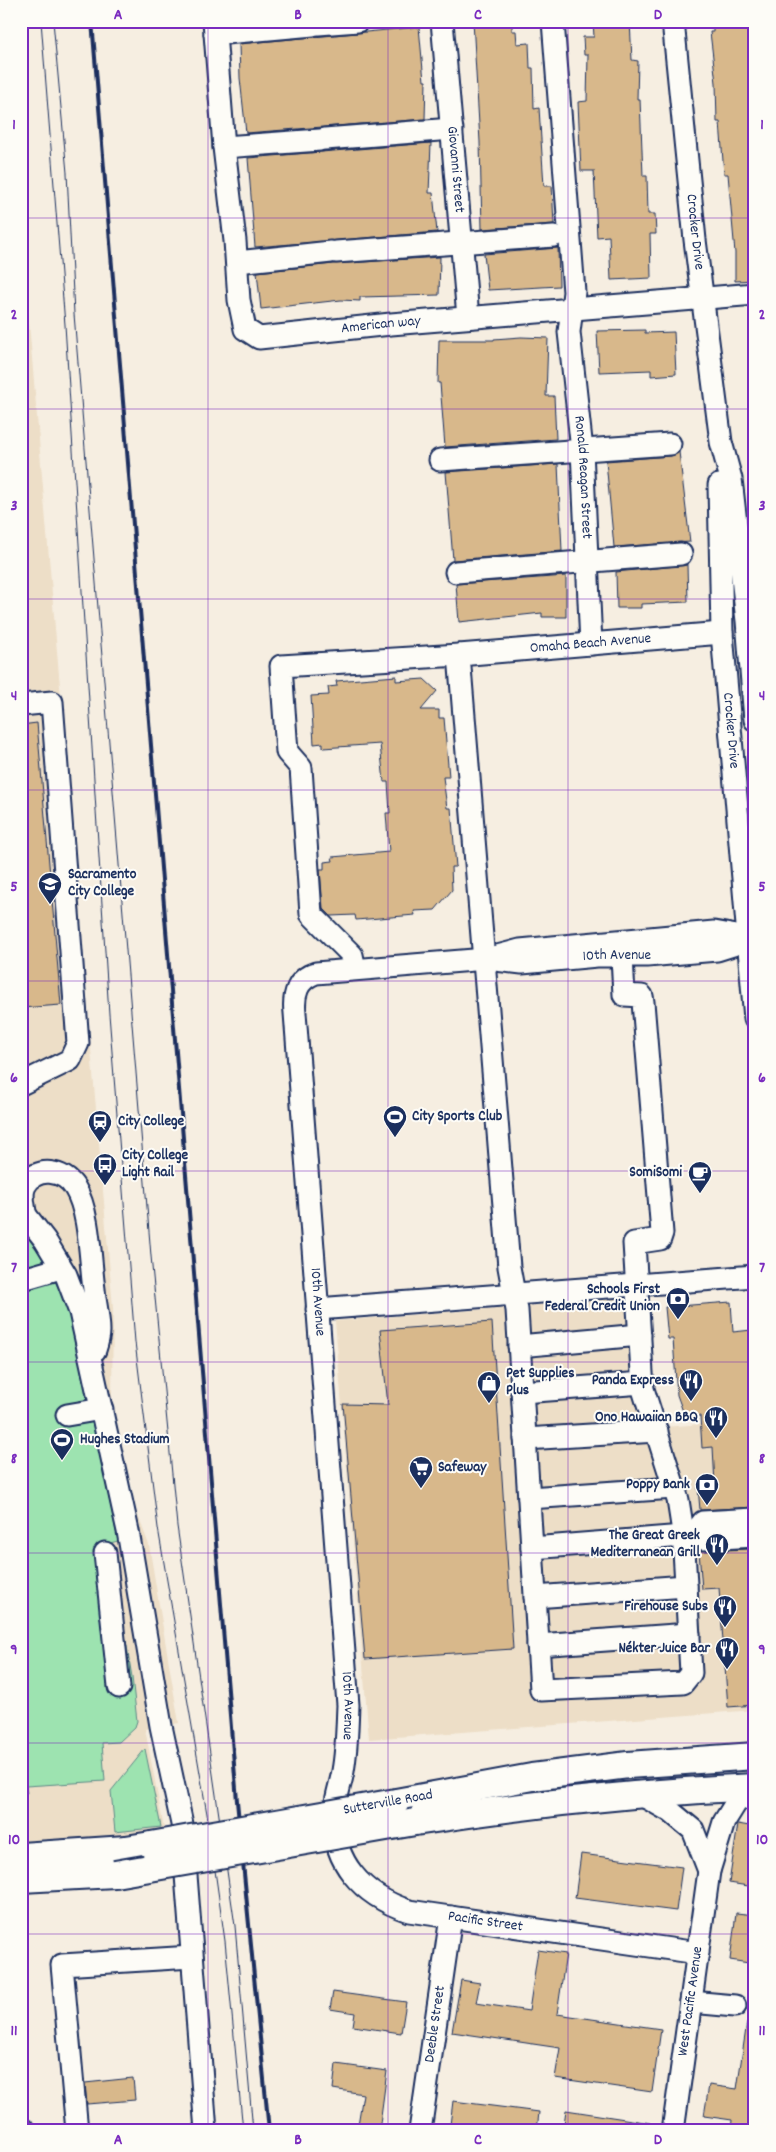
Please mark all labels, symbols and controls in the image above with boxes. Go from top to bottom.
text: A [114,4,123,27]
text: B [294,4,302,27]
text: C [474,4,482,27]
text: D [654,4,663,27]
text: 1 [12,114,16,137]
text: 1 [760,114,764,137]
street label: Giovanni Street [440,125,470,214]
street label: Crocker Drive [679,193,710,272]
text: 2 [11,304,18,327]
text: 2 [759,304,766,327]
street label: American way [340,311,422,340]
street label: Ronald Reagan Street [567,414,597,540]
text: 3 [10,495,18,518]
text: 3 [758,495,766,518]
street label: Omaha Beach Avenue [529,628,652,660]
text: 4 [11,685,17,708]
text: 4 [759,685,765,708]
street label: Crocker Drive [716,692,745,770]
place label: Sacramento City College [68,864,137,903]
school or university icon: Sacramento City College [37,871,63,905]
text: 5 [10,876,18,899]
text: 5 [758,876,766,899]
street label: 10th Avenue [582,945,652,968]
text: 6 [10,1067,18,1090]
text: 6 [758,1067,766,1090]
sports icon: City Sports Club [382,1104,408,1138]
place label: City Sports Club [412,1106,503,1128]
station icon: City College [87,1109,113,1143]
place label: City College [118,1111,185,1133]
place label: City College Light Rail [122,1145,189,1184]
bus stop icon: City College Light Rail [92,1152,118,1186]
cafe icon: SomiSomi [687,1160,713,1194]
place label: SomiSomi [629,1162,682,1184]
text: 7 [11,1257,17,1280]
text: 7 [759,1257,765,1280]
street label: 10th Avenue [304,1267,331,1337]
place label: Schools First Federal Credit Union [545,1279,660,1318]
bank icon: Schools First Federal Credit Union [665,1286,691,1320]
place label: Pet Supplies Plus [506,1363,575,1402]
restaurant icon: Panda Express [678,1368,704,1402]
shop icon: Pet Supplies Plus [476,1370,502,1404]
place label: Panda Express [592,1370,674,1392]
restaurant icon: Ono Hawaiian BBQ [703,1405,729,1439]
place label: Ono Hawaiian BBQ [595,1407,698,1429]
sports icon: Hughes Stadium [49,1427,75,1461]
place label: Hughes Stadium [80,1429,170,1451]
text: 8 [11,1448,18,1471]
text: 8 [759,1448,766,1471]
supermarket icon: Safeway [408,1455,434,1489]
place label: Safeway [438,1457,487,1479]
bank icon: Poppy Bank [694,1472,720,1506]
place label: Poppy Bank [626,1474,690,1496]
place label: The Great Greek Mediterranean Grill [591,1525,700,1564]
restaurant icon: The Great Greek Mediterranean Grill [704,1532,730,1566]
restaurant icon: Firehouse Subs [712,1594,738,1628]
place label: Firehouse Subs [624,1596,708,1618]
restaurant icon: Nékter Juice Bar [714,1636,740,1670]
place label: Nékter Juice Bar [618,1638,710,1660]
text: 9 [10,1639,18,1662]
text: 9 [758,1639,766,1662]
street label: 10th Avenue [334,1671,359,1741]
street label: Sutterville Road [342,1784,434,1822]
text: 10 [8,1829,20,1852]
text: 10 [756,1829,768,1852]
street label: Pacific Street [446,1906,525,1938]
street label: West Pacific Avenue [672,1945,710,2058]
street label: Deeble Street [419,1984,452,2064]
text: 11 [10,2020,18,2043]
text: 11 [758,2020,766,2043]
text: A [114,2129,123,2152]
text: B [294,2129,302,2152]
text: C [474,2129,482,2152]
text: D [654,2129,663,2152]

